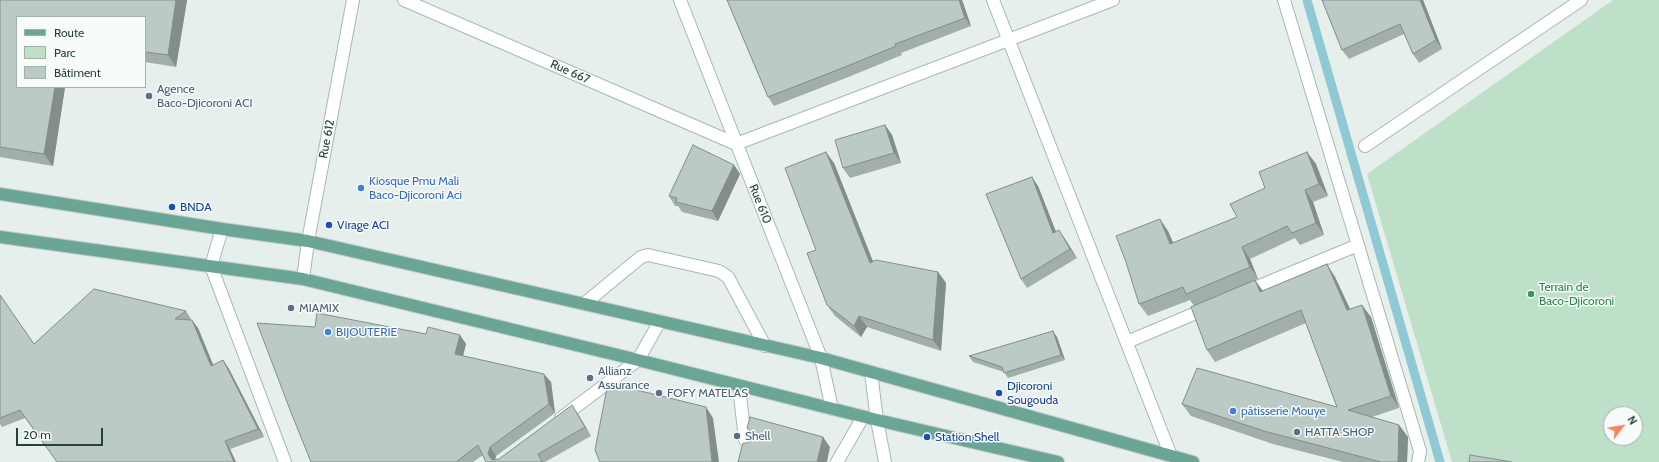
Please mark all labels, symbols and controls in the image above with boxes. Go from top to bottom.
legend [16,16,146,88]
text: Route [54,25,84,40]
text: Parc [54,45,76,60]
street label: Rue 667 [548,57,592,87]
text: Bâtiment [54,65,101,80]
place label: Agence Baco-Djicoroni ACI [157,82,253,110]
marker: Agence Baco-Djicoroni ACI [144,91,154,101]
street label: Rue 612 [316,118,338,160]
place label: Kiosque Pmu Mali Baco-Djicoroni Aci [369,174,462,202]
street label: Rue 610 [746,182,774,226]
marker: Kiosque Pmu Mali Baco-Djicoroni Aci [356,183,366,193]
place label: BNDA [180,200,212,214]
marker: BNDA [167,202,177,212]
place label: Virage ACI [337,218,389,232]
marker: Virage ACI [324,220,334,230]
place label: Terrain de Baco-Djicoroni [1539,280,1614,308]
marker: Terrain de Baco-Djicoroni [1526,289,1536,299]
place label: MIAMIX [299,301,339,315]
marker: MIAMIX [286,303,296,313]
place label: BIJOUTERIE [336,325,397,339]
marker: BIJOUTERIE [323,327,333,337]
place label: Allianz Assurance [598,364,649,392]
marker: Allianz Assurance [585,373,595,383]
place label: Djicoroni Sougouda [1007,379,1058,407]
place label: FOFY MATELAS [667,386,748,400]
marker: FOFY MATELAS [654,388,664,398]
marker: Djicoroni Sougouda [994,388,1004,398]
place label: pâtisserie Mouye [1241,404,1326,418]
marker: pâtisserie Mouye [1228,406,1238,416]
north arrow [1603,406,1643,446]
text: N [1624,413,1640,427]
scale bar [18,420,105,446]
place label: HATTA SHOP [1305,425,1374,439]
text: 20 m [23,427,51,442]
marker: HATTA SHOP [1292,427,1302,437]
place label: Shell [745,429,770,443]
place label: Station Shell [935,430,999,444]
marker: Shell [732,431,742,441]
marker: Station Shell [922,432,932,442]

